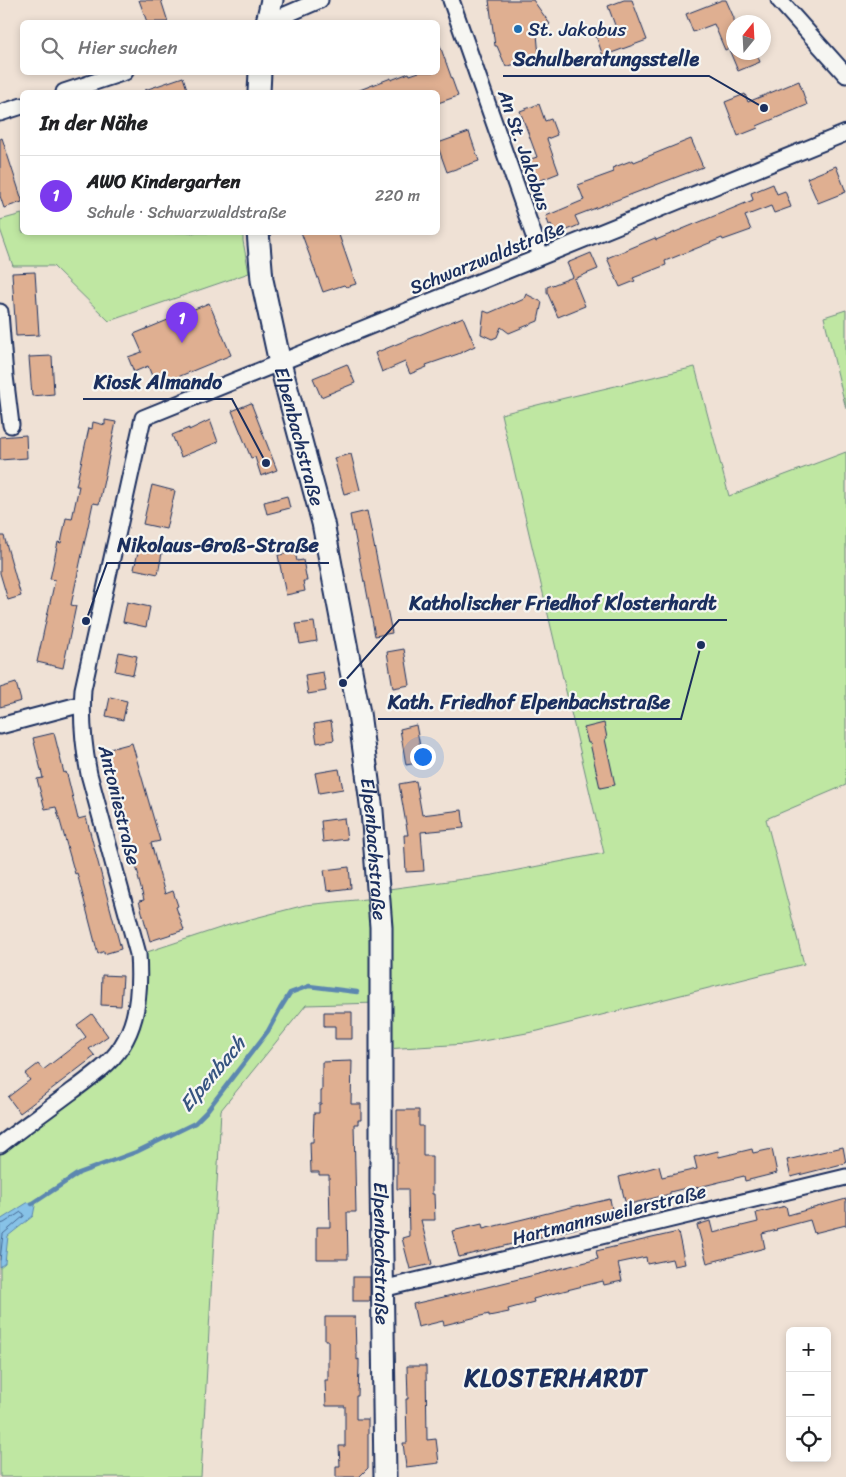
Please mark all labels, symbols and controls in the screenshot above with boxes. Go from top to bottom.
place label: St. Jakobus [528,13,626,46]
north arrow [726,15,771,60]
search box [20,20,440,75]
marker: St. Jakobus [512,23,524,35]
text: Hier suchen [78,31,178,64]
icon: search [38,34,66,62]
callout: Schulberatungsstelle [503,41,709,76]
text: Schulberatungsstelle [512,42,699,77]
street label: An St. Jakobus [488,84,561,215]
text: In der Nähe [40,104,148,142]
text: AWO Kindergarten [87,165,241,198]
text: 1 [53,181,59,210]
text: 220 m [375,181,420,210]
text: Schule · Schwarzwaldstraße [87,198,287,227]
street label: Schwarzwaldstraße [404,211,570,304]
pin: 1 [166,302,198,343]
street label: Elpenbachstraße [265,363,334,510]
callout: Kiosk Almando [83,364,232,399]
text: Kiosk Almando [93,365,223,400]
callout: Nikolaus-Groß-Straße [107,528,329,563]
text: Nikolaus-Groß-Straße [116,528,320,563]
callout: Katholischer Friedhof Klosterhardt [399,585,727,620]
text: Katholischer Friedhof Klosterhardt [408,586,717,621]
callout: Kath. Friedhof Elpenbachstraße [378,684,681,719]
text: Kath. Friedhof Elpenbachstraße [387,685,671,720]
street label: Antoniestraße [88,741,150,869]
your location [410,744,436,770]
street label: Elpenbachstraße [351,776,396,922]
water label: Elpenbach [170,1027,256,1120]
street label: Hartmannsweilerstraße [508,1174,710,1255]
street label: Elpenbachstraße [364,1182,399,1326]
map controls [786,1327,831,1462]
button: + [786,1327,831,1372]
district label: KLOSTERHARDT [463,1357,648,1399]
button: − [786,1372,831,1417]
button: locate [786,1417,831,1462]

